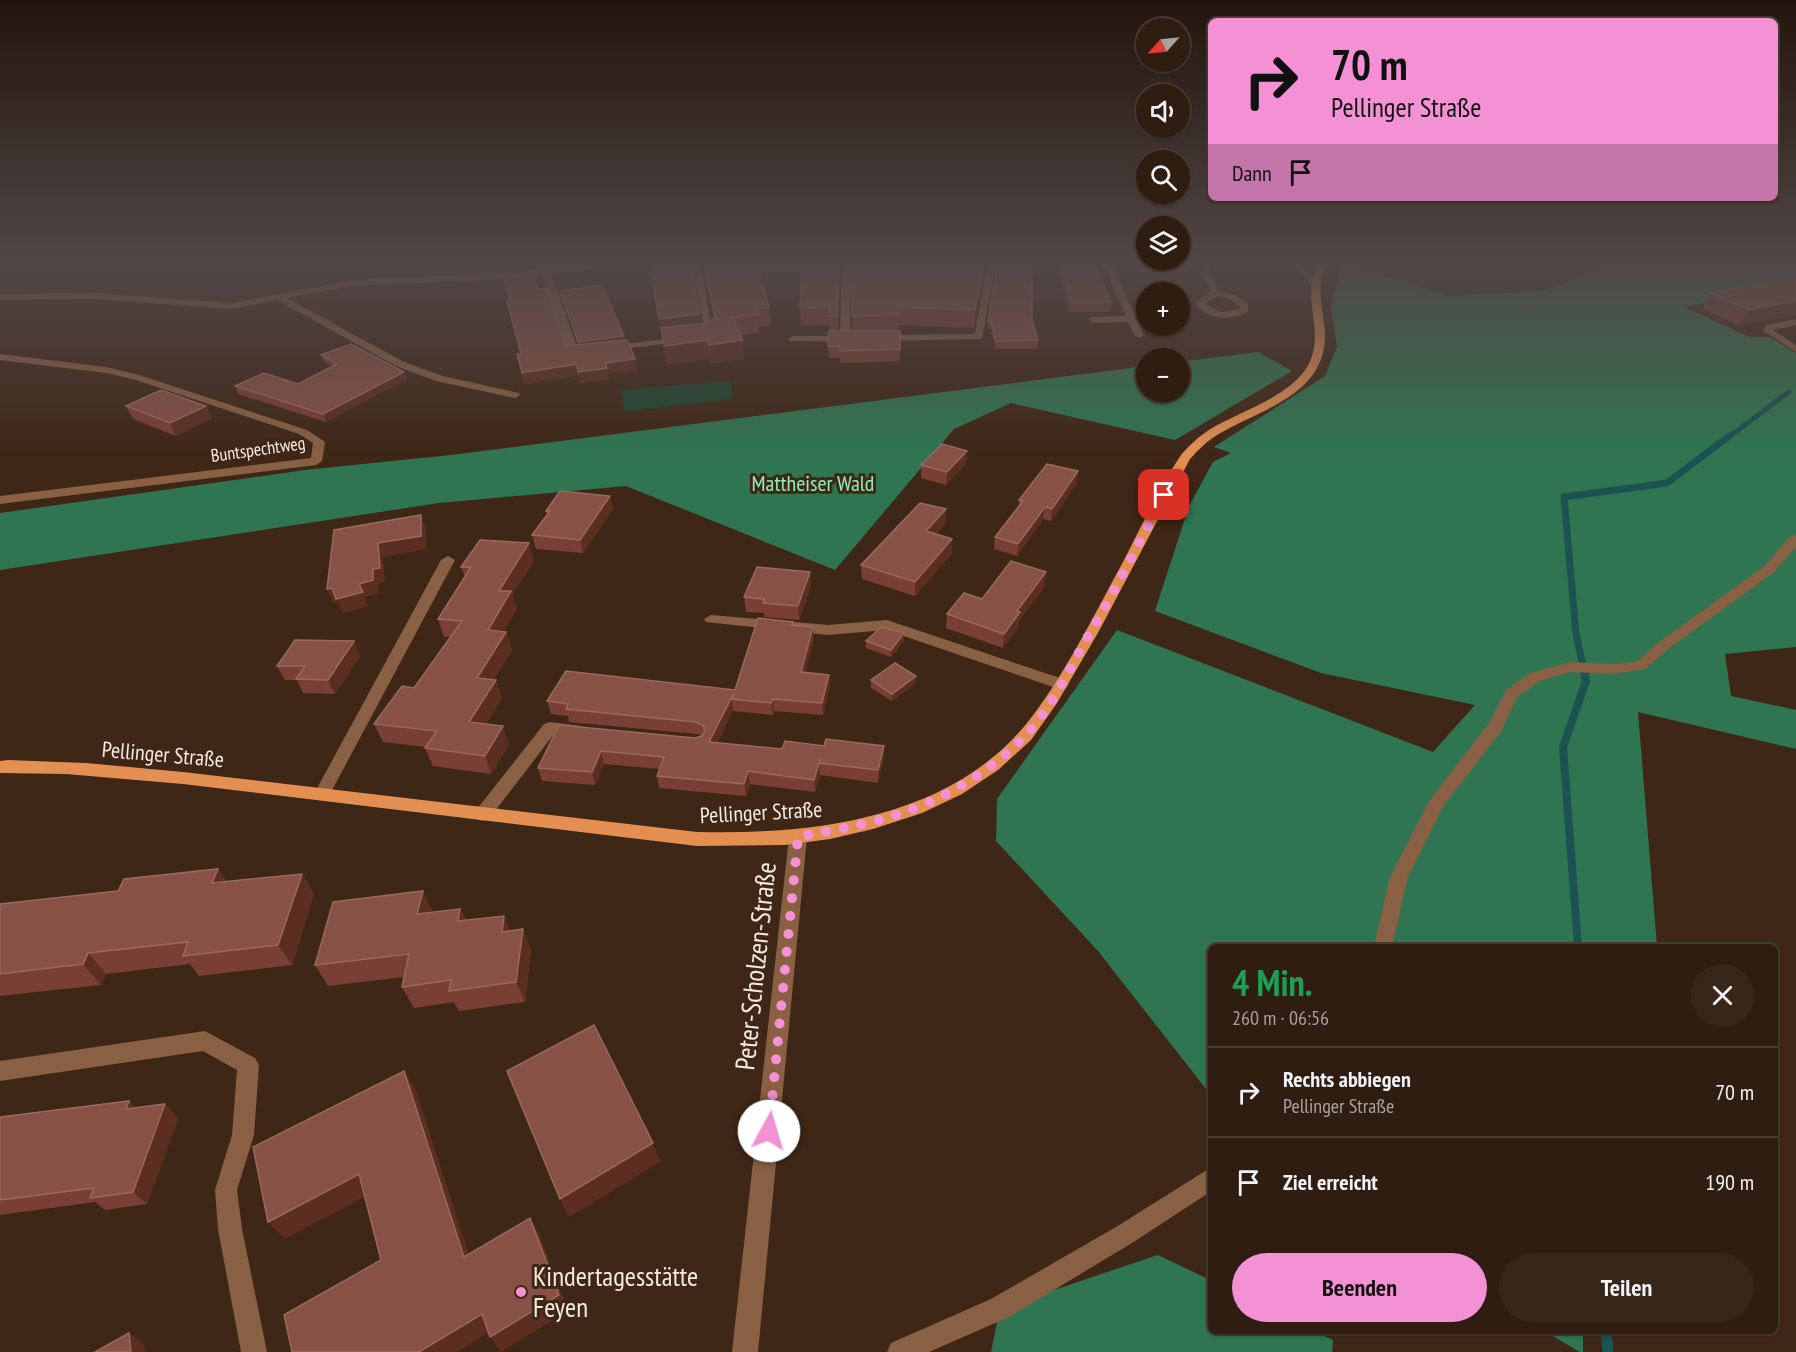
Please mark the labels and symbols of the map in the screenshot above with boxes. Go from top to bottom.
north arrow [1136,18,1190,72]
street label: Buntspechtweg [209,431,307,467]
park label: Mattheiser Wald [752,469,874,497]
pin [1138,469,1189,520]
street label: Pellinger Straße [101,735,225,773]
street label: Pellinger Straße [699,795,823,829]
street label: Peter-Scholzen-Straße [727,860,783,1072]
position arrow [737,1099,801,1163]
place label: Kindertagesstätte Feyen [533,1259,698,1324]
marker: Kindertagesstätte Feyen [514,1285,528,1299]

